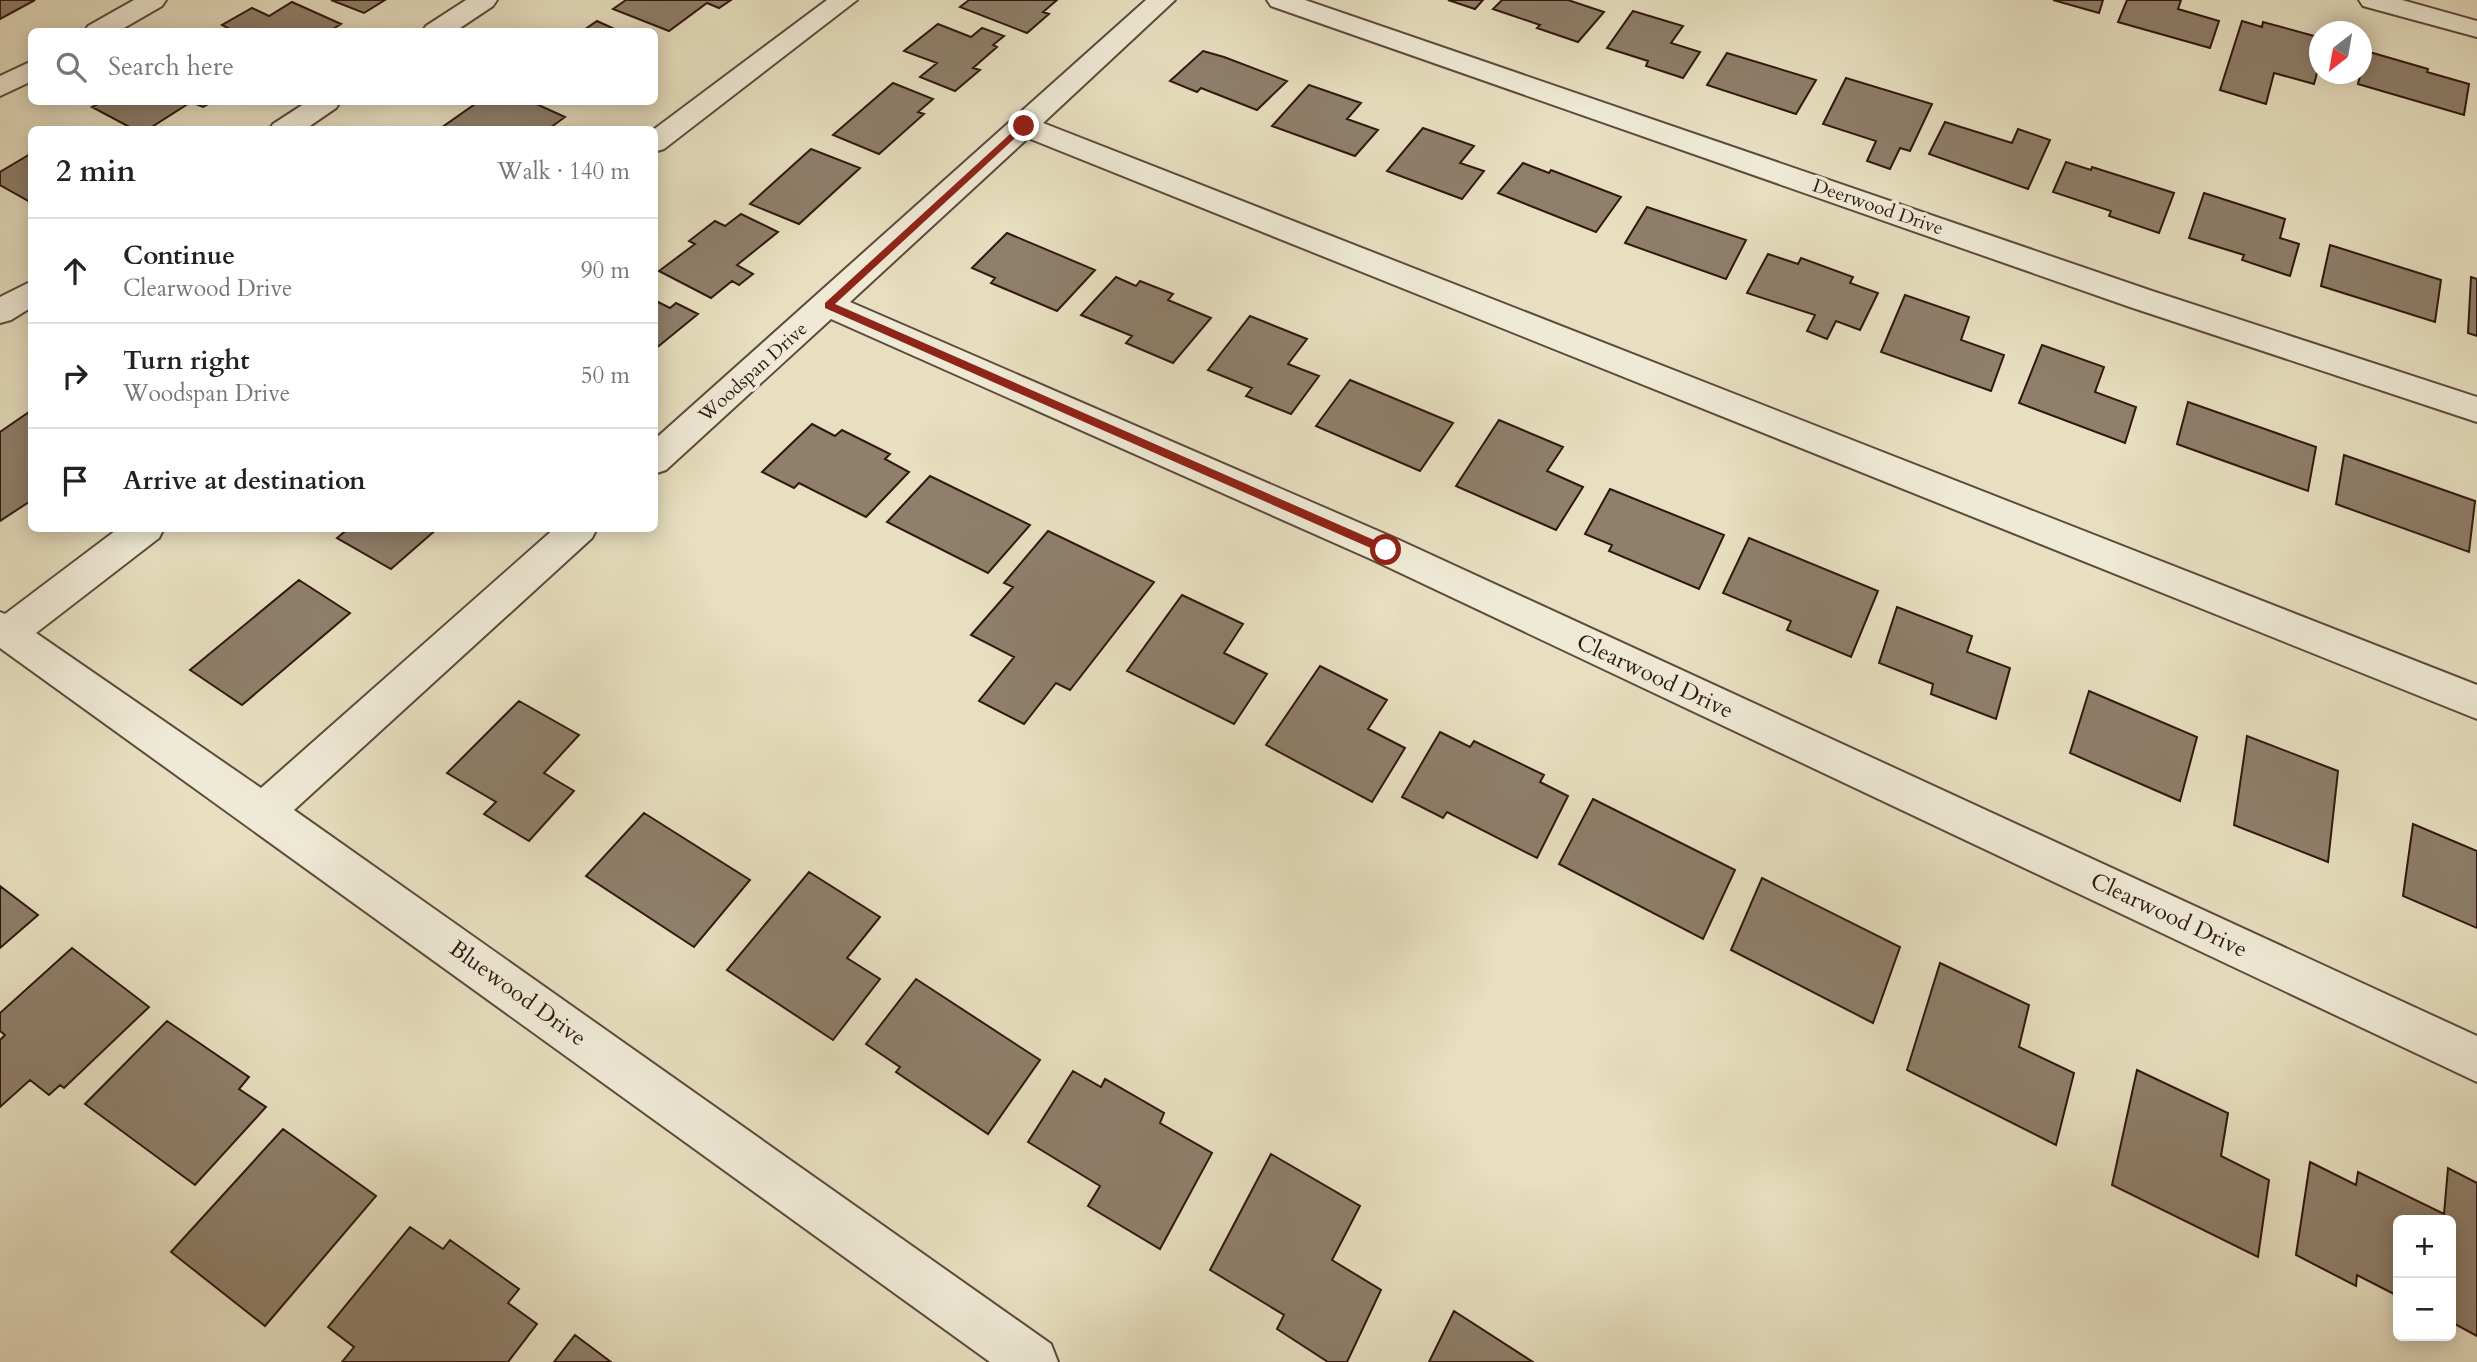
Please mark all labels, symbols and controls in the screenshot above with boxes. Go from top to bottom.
north arrow [2309,21,2372,84]
search box [28,28,658,105]
icon: search [52,48,90,86]
text: Search here [108,49,234,84]
route end [1008,110,1039,141]
text: 2 min [56,151,136,192]
text: Walk · 140 m [497,156,630,187]
street label: Deerwood Drive [1809,172,1947,242]
text: Continue [123,238,235,273]
icon: ahead [56,252,94,290]
text: 90 m [581,255,630,286]
text: Clearwood Drive [123,273,293,304]
street label: Woodspan Drive [692,316,813,429]
text: Turn right [123,343,250,378]
icon: right [56,357,94,395]
text: 50 m [581,360,630,391]
text: Woodspan Drive [123,378,290,409]
icon: arrive [56,462,94,500]
text: Arrive at destination [123,463,366,498]
route start [1370,534,1401,565]
street label: Clearwood Drive [1572,626,1738,726]
street label: Clearwood Drive [2086,865,2252,965]
street label: Bluewood Drive [443,933,593,1053]
map controls [2393,1215,2456,1341]
button: + [2393,1215,2456,1278]
button: − [2393,1278,2456,1341]

